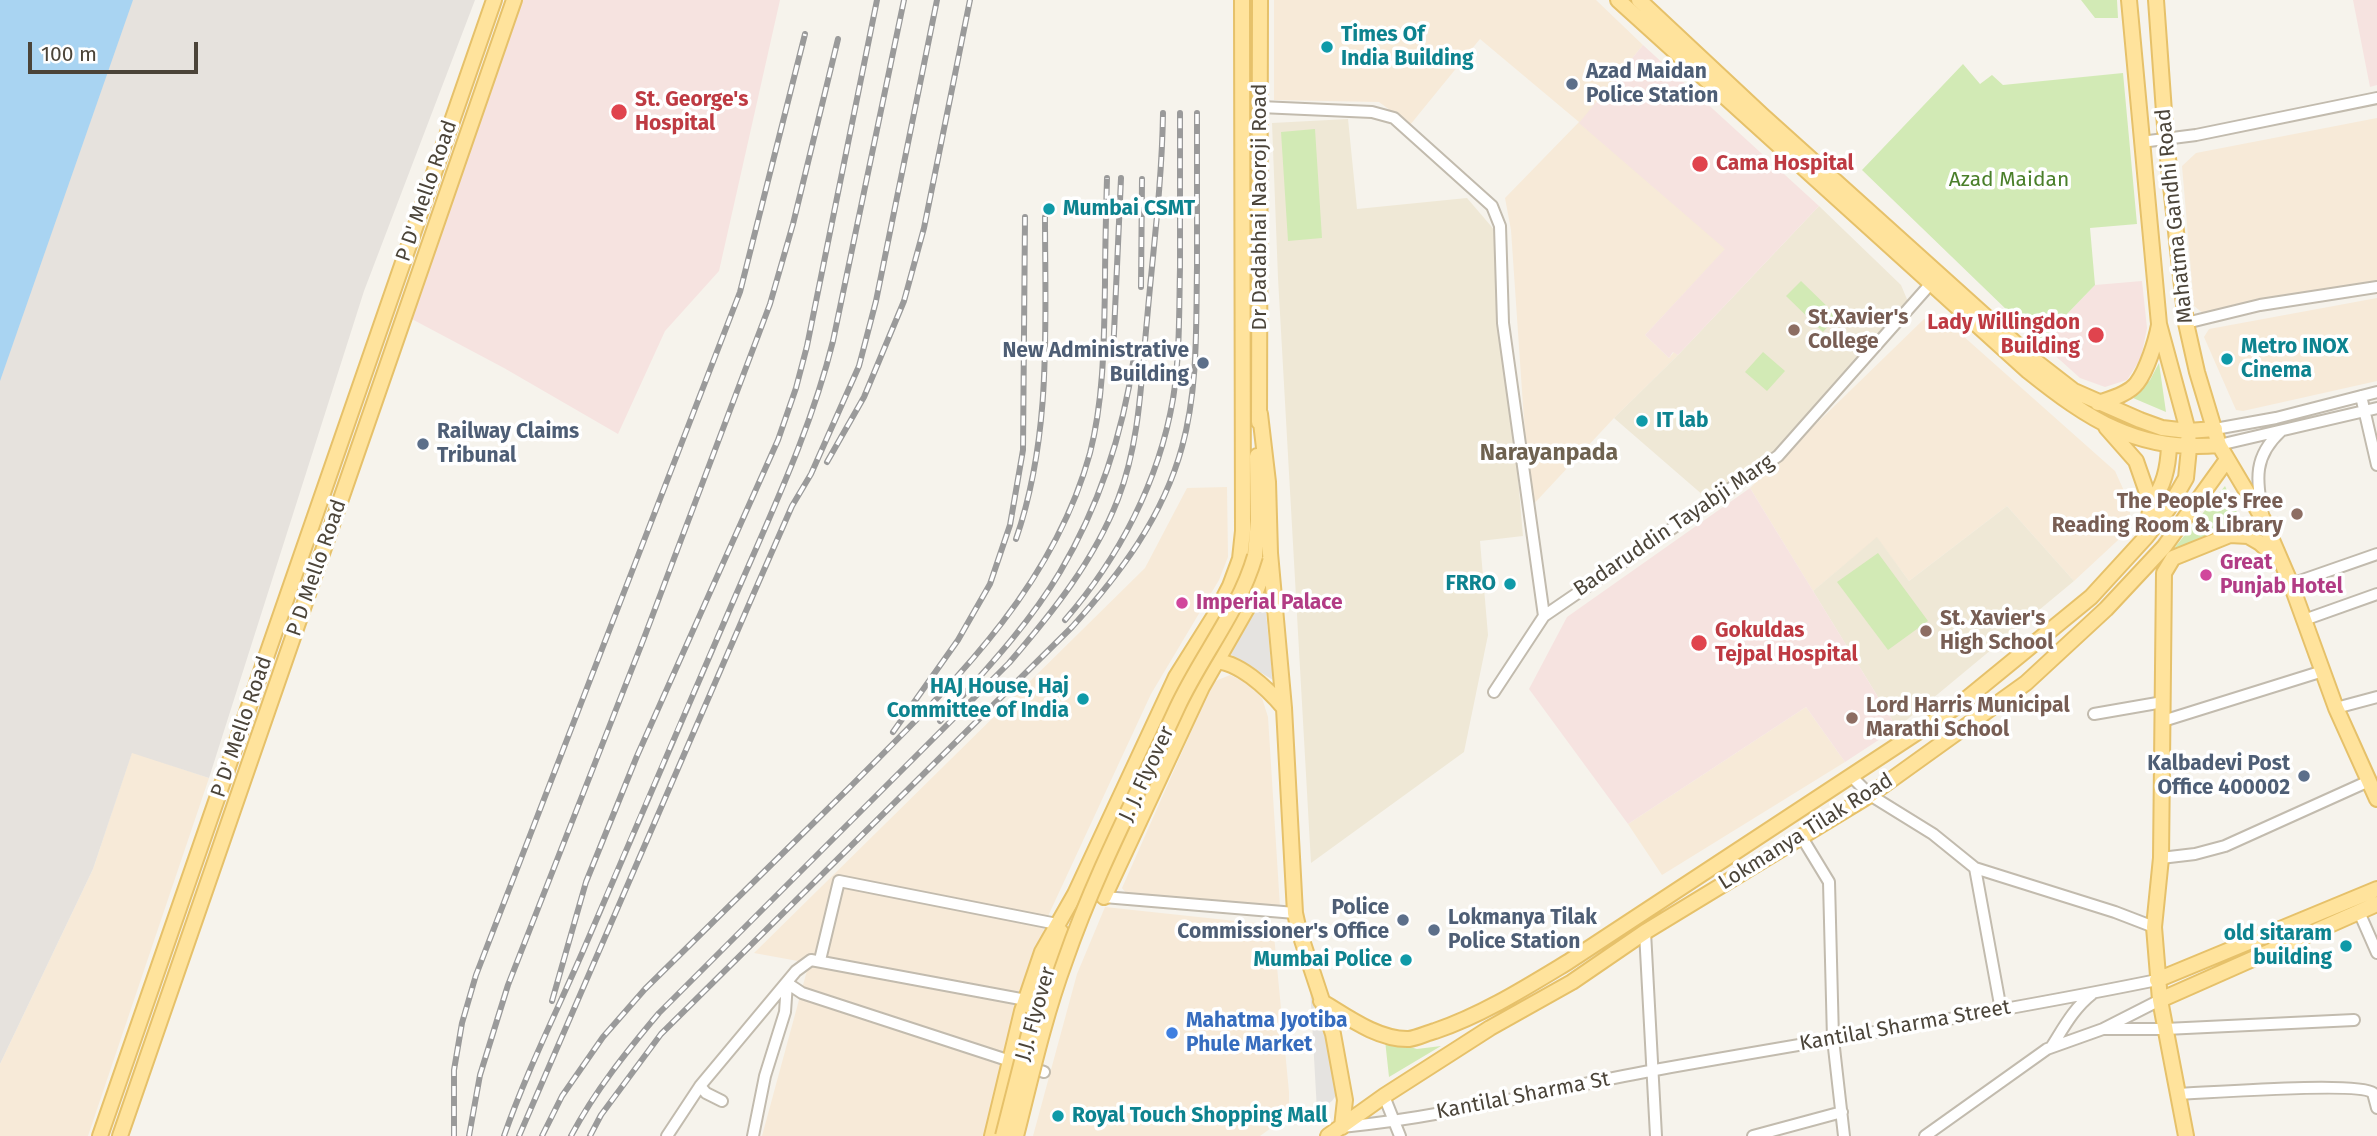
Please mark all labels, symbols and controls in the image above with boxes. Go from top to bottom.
place label: Times Of India Building [1341,22,1474,72]
scale bar [32,28,201,72]
marker: Times Of India Building [1319,39,1335,55]
text: 100 m [41,41,97,67]
place label: Azad Maidan Police Station [1586,59,1718,109]
marker: Azad Maidan Police Station [1564,76,1580,92]
street label: Dr Dadabhai Naoroji Road [1247,83,1273,331]
place label: St. George's Hospital [635,87,748,137]
marker: St. George's Hospital [609,102,629,122]
street label: Mahatma Gandhi Road [2151,107,2199,325]
street label: P D' Mello Road [391,117,463,265]
place label: Cama Hospital [1716,151,1854,177]
marker: Cama Hospital [1690,154,1710,174]
park label: Azad Maidan [1949,167,2069,193]
place label: Mumbai CSMT [1063,196,1195,222]
marker: Mumbai CSMT [1041,201,1057,217]
place label: St.Xavier's College [1808,305,1908,355]
place label: Lady Willingdon Building [1927,310,2080,360]
marker: St.Xavier's College [1786,322,1802,338]
marker: Lady Willingdon Building [2086,325,2106,345]
place label: Metro INOX Cinema [2241,334,2349,384]
place label: New Administrative Building [1002,338,1189,388]
marker: Metro INOX Cinema [2219,351,2235,367]
marker: New Administrative Building [1195,355,1211,371]
place label: IT lab [1656,408,1709,434]
marker: IT lab [1634,413,1650,429]
place label: Railway Claims Tribunal [437,419,579,469]
marker: Railway Claims Tribunal [415,436,431,452]
district label: Narayanpada [1480,440,1618,468]
street label: Badaruddin Tayabji Marg [1569,450,1779,602]
place label: The People's Free Reading Room & Library [2052,489,2283,539]
street label: P D Mello Road [282,496,352,640]
marker: The People's Free Reading Room & Library [2289,506,2305,522]
place label: Great Punjab Hotel [2220,550,2343,600]
marker: Great Punjab Hotel [2198,567,2214,583]
place label: FRRO [1446,571,1496,597]
marker: FRRO [1502,576,1518,592]
place label: Imperial Palace [1196,590,1343,616]
marker: Imperial Palace [1174,595,1190,611]
place label: St. Xavier's High School [1940,606,2054,656]
place label: Gokuldas Tejpal Hospital [1715,618,1858,668]
marker: St. Xavier's High School [1918,623,1934,639]
marker: Gokuldas Tejpal Hospital [1689,633,1709,653]
street label: P D' Mello Road [206,653,278,801]
place label: HAJ House, Haj Committee of India [887,674,1069,724]
marker: HAJ House, Haj Committee of India [1075,691,1091,707]
place label: Lord Harris Municipal Marathi School [1866,693,2070,743]
marker: Lord Harris Municipal Marathi School [1844,710,1860,726]
street label: J. J. Flyover [1114,722,1180,826]
place label: Kalbadevi Post Office 400002 [2147,751,2290,801]
street label: Lokmanya Tilak Road [1714,768,1898,896]
marker: Kalbadevi Post Office 400002 [2296,768,2312,784]
place label: Police Commissioner's Office [1177,895,1389,945]
place label: Lokmanya Tilak Police Station [1448,905,1597,955]
marker: Police Commissioner's Office [1395,912,1411,928]
place label: old sitaram building [2224,921,2332,971]
marker: Lokmanya Tilak Police Station [1426,922,1442,938]
marker: old sitaram building [2338,938,2354,954]
place label: Mumbai Police [1253,947,1392,973]
marker: Mumbai Police [1398,952,1414,968]
street label: J.J. Flyover [1011,964,1061,1064]
street label: Kantilal Sharma Street [1798,995,2012,1057]
place label: Mahatma Jyotiba Phule Market [1186,1008,1347,1058]
marker: Mahatma Jyotiba Phule Market [1164,1025,1180,1041]
street label: Kantilal Sharma St [1434,1067,1612,1125]
place label: Royal Touch Shopping Mall [1072,1103,1328,1129]
marker: Royal Touch Shopping Mall [1050,1108,1066,1124]

